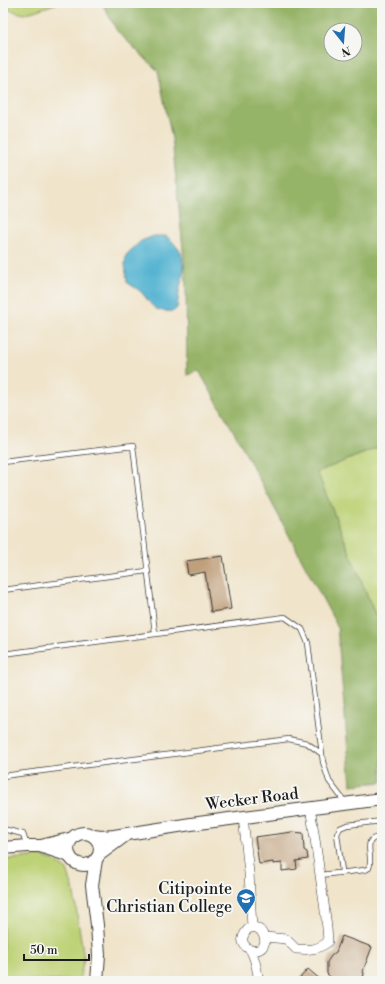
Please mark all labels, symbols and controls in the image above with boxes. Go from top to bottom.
north arrow [323,22,363,62]
text: N [339,43,352,59]
street label: Wecker Road [204,783,300,815]
place label: Citipointe Christian College [106,879,232,917]
school or university icon: Citipointe Christian College [235,887,257,915]
scale bar [24,936,89,962]
text: 50 m [30,943,58,958]

